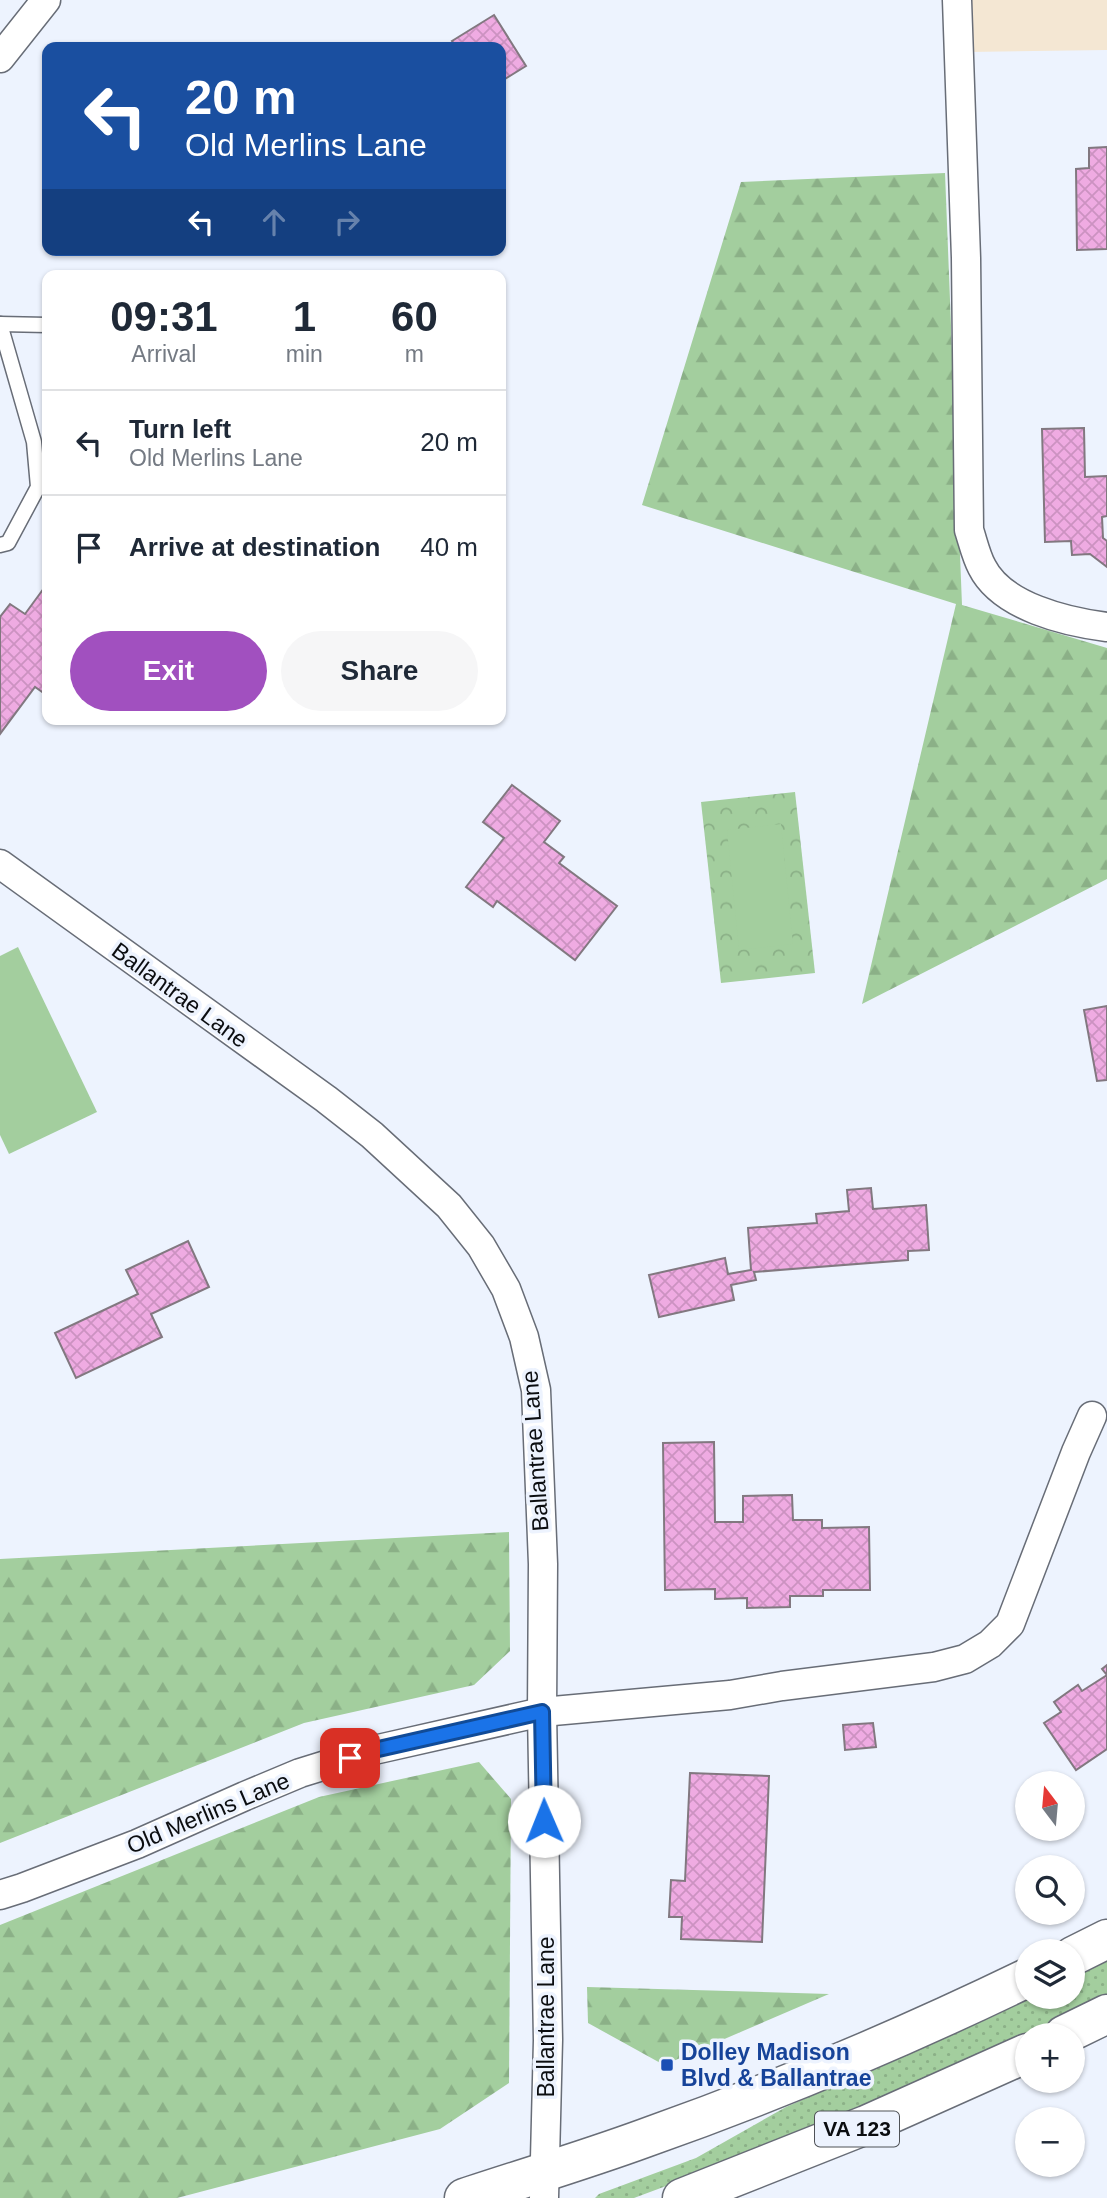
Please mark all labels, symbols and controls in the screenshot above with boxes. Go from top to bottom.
icon: left [70,70,161,161]
text: 20 m [185,70,297,124]
text: Old Merlins Lane [185,127,427,163]
icon: left [182,203,220,241]
icon: ahead [255,203,293,241]
icon: right [328,203,366,241]
text: 09:31 [110,293,218,340]
text: 1 [293,293,316,340]
text: 60 [391,293,438,340]
text: Arrival [131,341,196,367]
text: min [286,341,323,367]
text: m [405,341,424,367]
text: Turn left [129,414,231,444]
icon: left [70,424,108,462]
text: 20 m [420,427,478,457]
text: Old Merlins Lane [129,445,303,471]
icon: arrive [70,529,108,567]
text: Arrive at destination [129,532,380,562]
text: 40 m [420,532,478,562]
button: Exit [70,631,267,711]
button: Share [281,631,478,711]
street label: Ballantrae Lane [107,937,253,1053]
street label: Ballantrae Lane [516,1370,554,1532]
pin [320,1728,380,1788]
icon: arrive [331,1739,369,1777]
street label: Old Merlins Lane [123,1767,293,1859]
north arrow [1015,1771,1085,1841]
map controls [1015,1771,1085,2177]
position arrow [507,1784,581,1858]
button: search [1015,1855,1085,1925]
street label: Ballantrae Lane [533,1936,559,2098]
button: layers [1015,1939,1085,2009]
button: + [1015,2023,1085,2093]
place label: Dolley Madison Blvd & Ballantrae [681,2039,871,2091]
marker: Dolley Madison Blvd & Ballantrae [659,2057,675,2073]
button: − [1015,2107,1085,2177]
road number: VA 123 [815,2112,899,2146]

